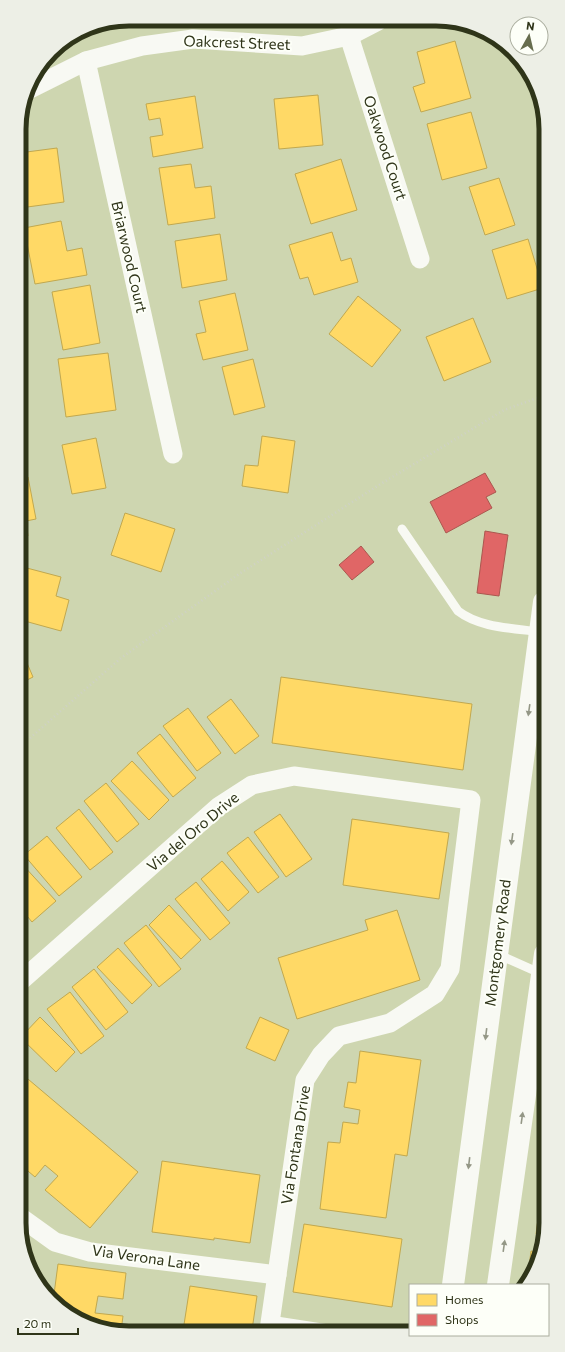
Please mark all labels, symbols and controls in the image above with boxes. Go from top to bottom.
north arrow [509,16,549,56]
text: N [525,19,535,33]
street label: Oakcrest Street [183,31,291,53]
street label: Oakwood Court [361,93,411,202]
street label: Briarwood Court [108,199,152,314]
one-way arrow [526,704,532,716]
street label: Via del Oro Drive [143,788,242,875]
one-way arrow [509,833,515,845]
street label: Montgomery Road [480,878,514,1007]
one-way arrow [483,1028,489,1040]
street label: Via Fontana Drive [277,1084,313,1206]
one-way arrow [519,1112,525,1124]
one-way arrow [466,1156,472,1169]
one-way arrow [501,1240,507,1252]
street label: Via Verona Lane [91,1241,201,1274]
legend [409,1284,549,1336]
text: Homes [445,1292,483,1306]
scale bar [18,1310,78,1336]
text: Shops [445,1312,479,1326]
text: 20 m [24,1316,51,1330]

